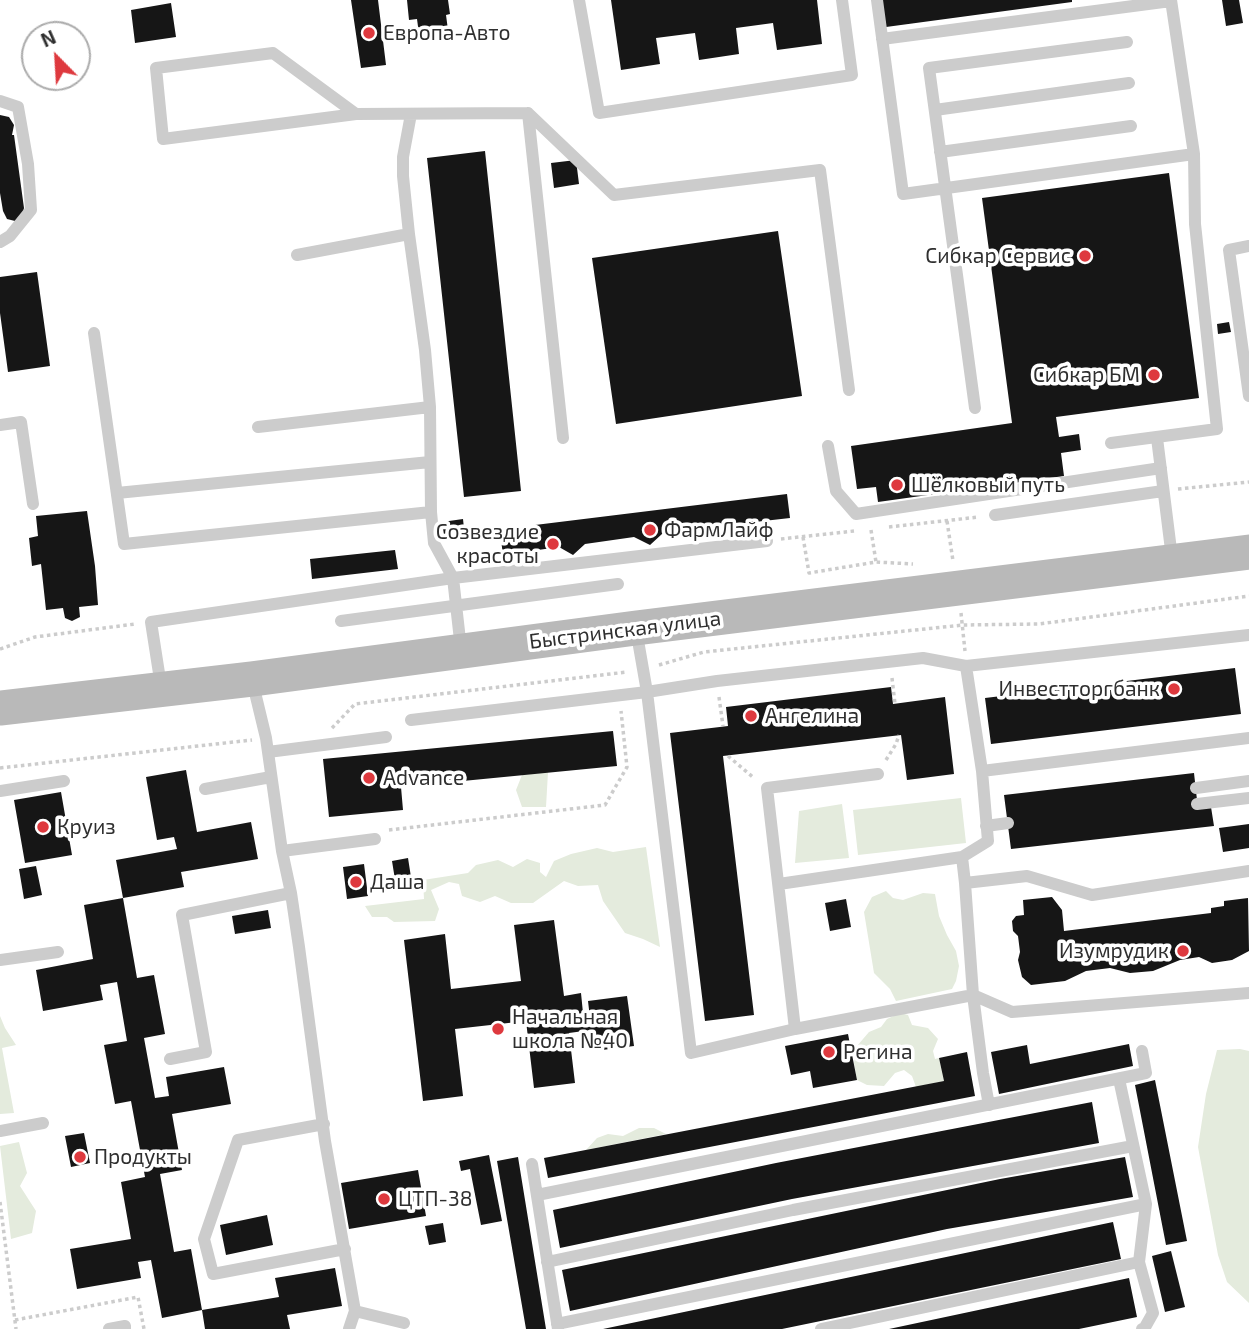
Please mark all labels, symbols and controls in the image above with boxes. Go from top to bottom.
place label: Европа-Авто [383,20,510,46]
north arrow [21,21,91,91]
text: N [37,25,59,51]
marker: Европа-Авто [361,25,377,41]
place label: Сибкар Сервис [925,243,1071,269]
marker: Сибкар Сервис [1077,248,1093,264]
place label: Сибкар БМ [1033,362,1140,388]
marker: Сибкар БМ [1146,367,1162,383]
place label: Шёлковый путь [911,472,1065,498]
marker: Шёлковый путь [889,477,905,493]
place label: ФармЛайф [664,517,773,543]
place label: Созвездие красоты [436,519,539,569]
marker: ФармЛайф [642,522,658,538]
marker: Созвездие красоты [545,536,561,552]
street label: Быстринская улица [528,606,722,654]
place label: Инвестторгбанк [999,676,1160,702]
marker: Инвестторгбанк [1166,681,1182,697]
place label: Ангелина [765,703,859,729]
marker: Ангелина [743,708,759,724]
place label: Advance [383,765,464,791]
marker: Advance [361,770,377,786]
place label: Круиз [57,814,116,840]
marker: Круиз [35,819,51,835]
place label: Даша [370,869,425,895]
marker: Даша [348,874,364,890]
place label: Изумрудик [1059,938,1169,964]
marker: Изумрудик [1175,943,1191,959]
place label: Начальная школа №40 [512,1004,628,1054]
marker: Начальная школа №40 [490,1021,506,1037]
place label: Регина [843,1039,912,1065]
marker: Регина [821,1044,837,1060]
place label: Продукты [94,1144,192,1170]
marker: Продукты [72,1149,88,1165]
place label: ЦТП-38 [398,1186,472,1212]
marker: ЦТП-38 [376,1191,392,1207]

